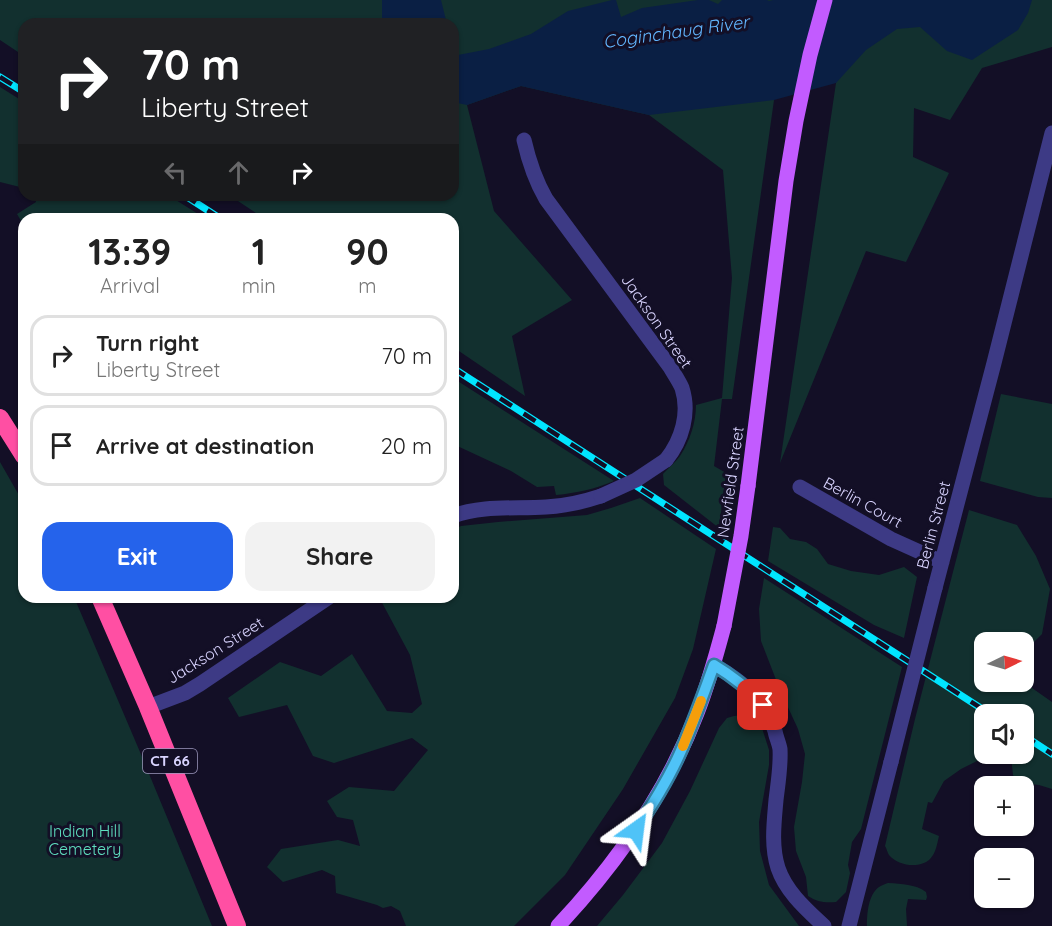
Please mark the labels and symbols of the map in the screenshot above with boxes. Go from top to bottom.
water label: Coginchaug River [602,10,752,53]
street label: Jackson Street [617,270,697,372]
street label: Newfield Street [712,425,748,539]
street label: Berlin Court [820,472,906,532]
street label: Berlin Street [912,479,954,571]
street label: Jackson Street [163,612,267,688]
north arrow [974,632,1034,692]
pin [737,679,788,730]
road number: CT 66 [143,749,197,773]
position arrow [604,798,668,862]
park label: Indian Hill Cemetery [49,821,121,859]

